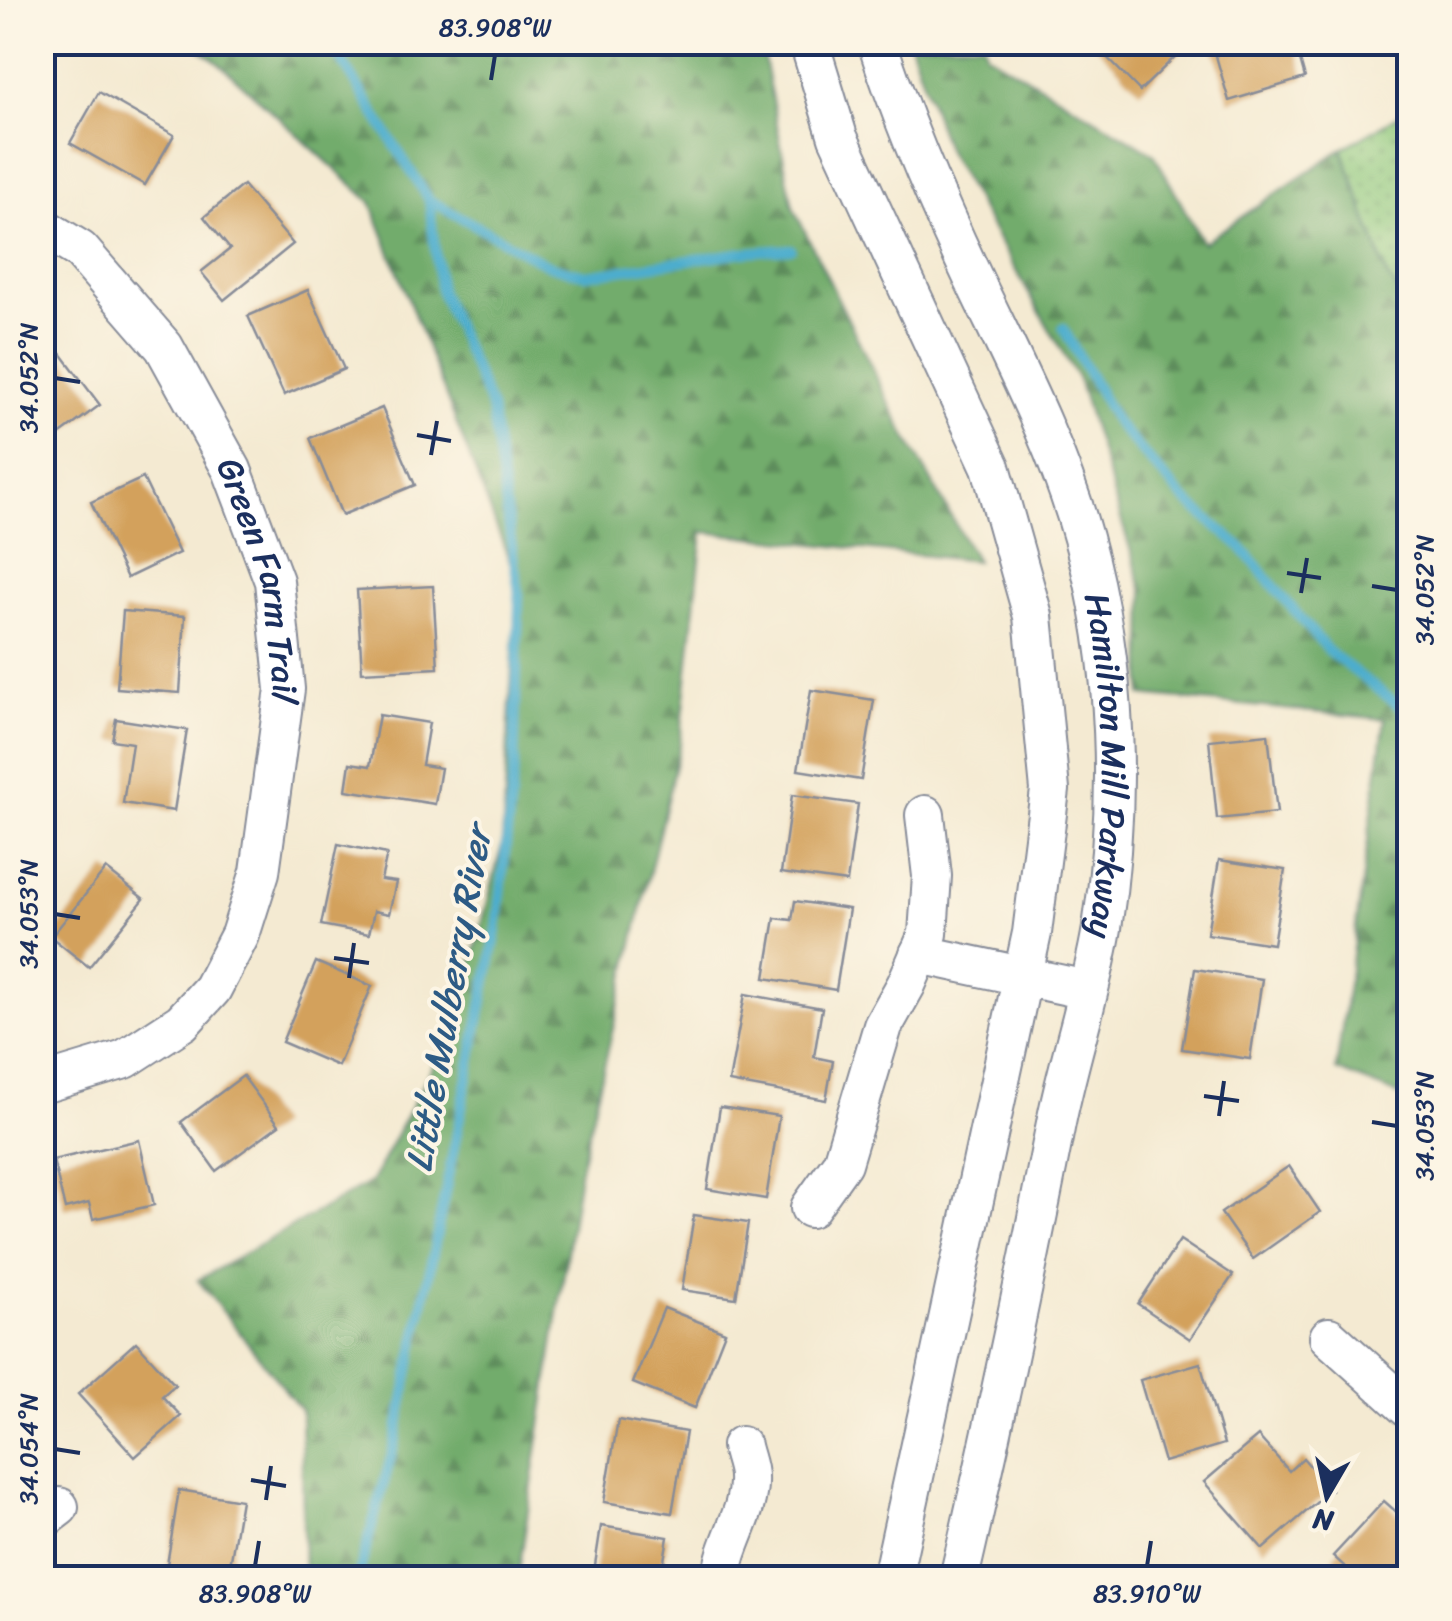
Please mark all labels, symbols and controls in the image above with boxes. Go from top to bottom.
text: 83.908°W [439,5,552,50]
text: 34.052°N [6,322,51,433]
street label: Green Farm Trail [199,445,316,708]
text: 34.052°N [1402,534,1447,645]
street label: Hamilton Mill Parkway [1066,588,1145,944]
water label: Little Mulberry River [385,815,513,1177]
text: 34.053°N [6,858,51,969]
text: 34.053°N [1402,1070,1447,1181]
text: 34.054°N [6,1393,51,1505]
north arrow [1277,1446,1377,1546]
text: N [1309,1494,1338,1546]
text: 83.908°W [199,1571,312,1616]
text: 83.910°W [1093,1571,1202,1616]

